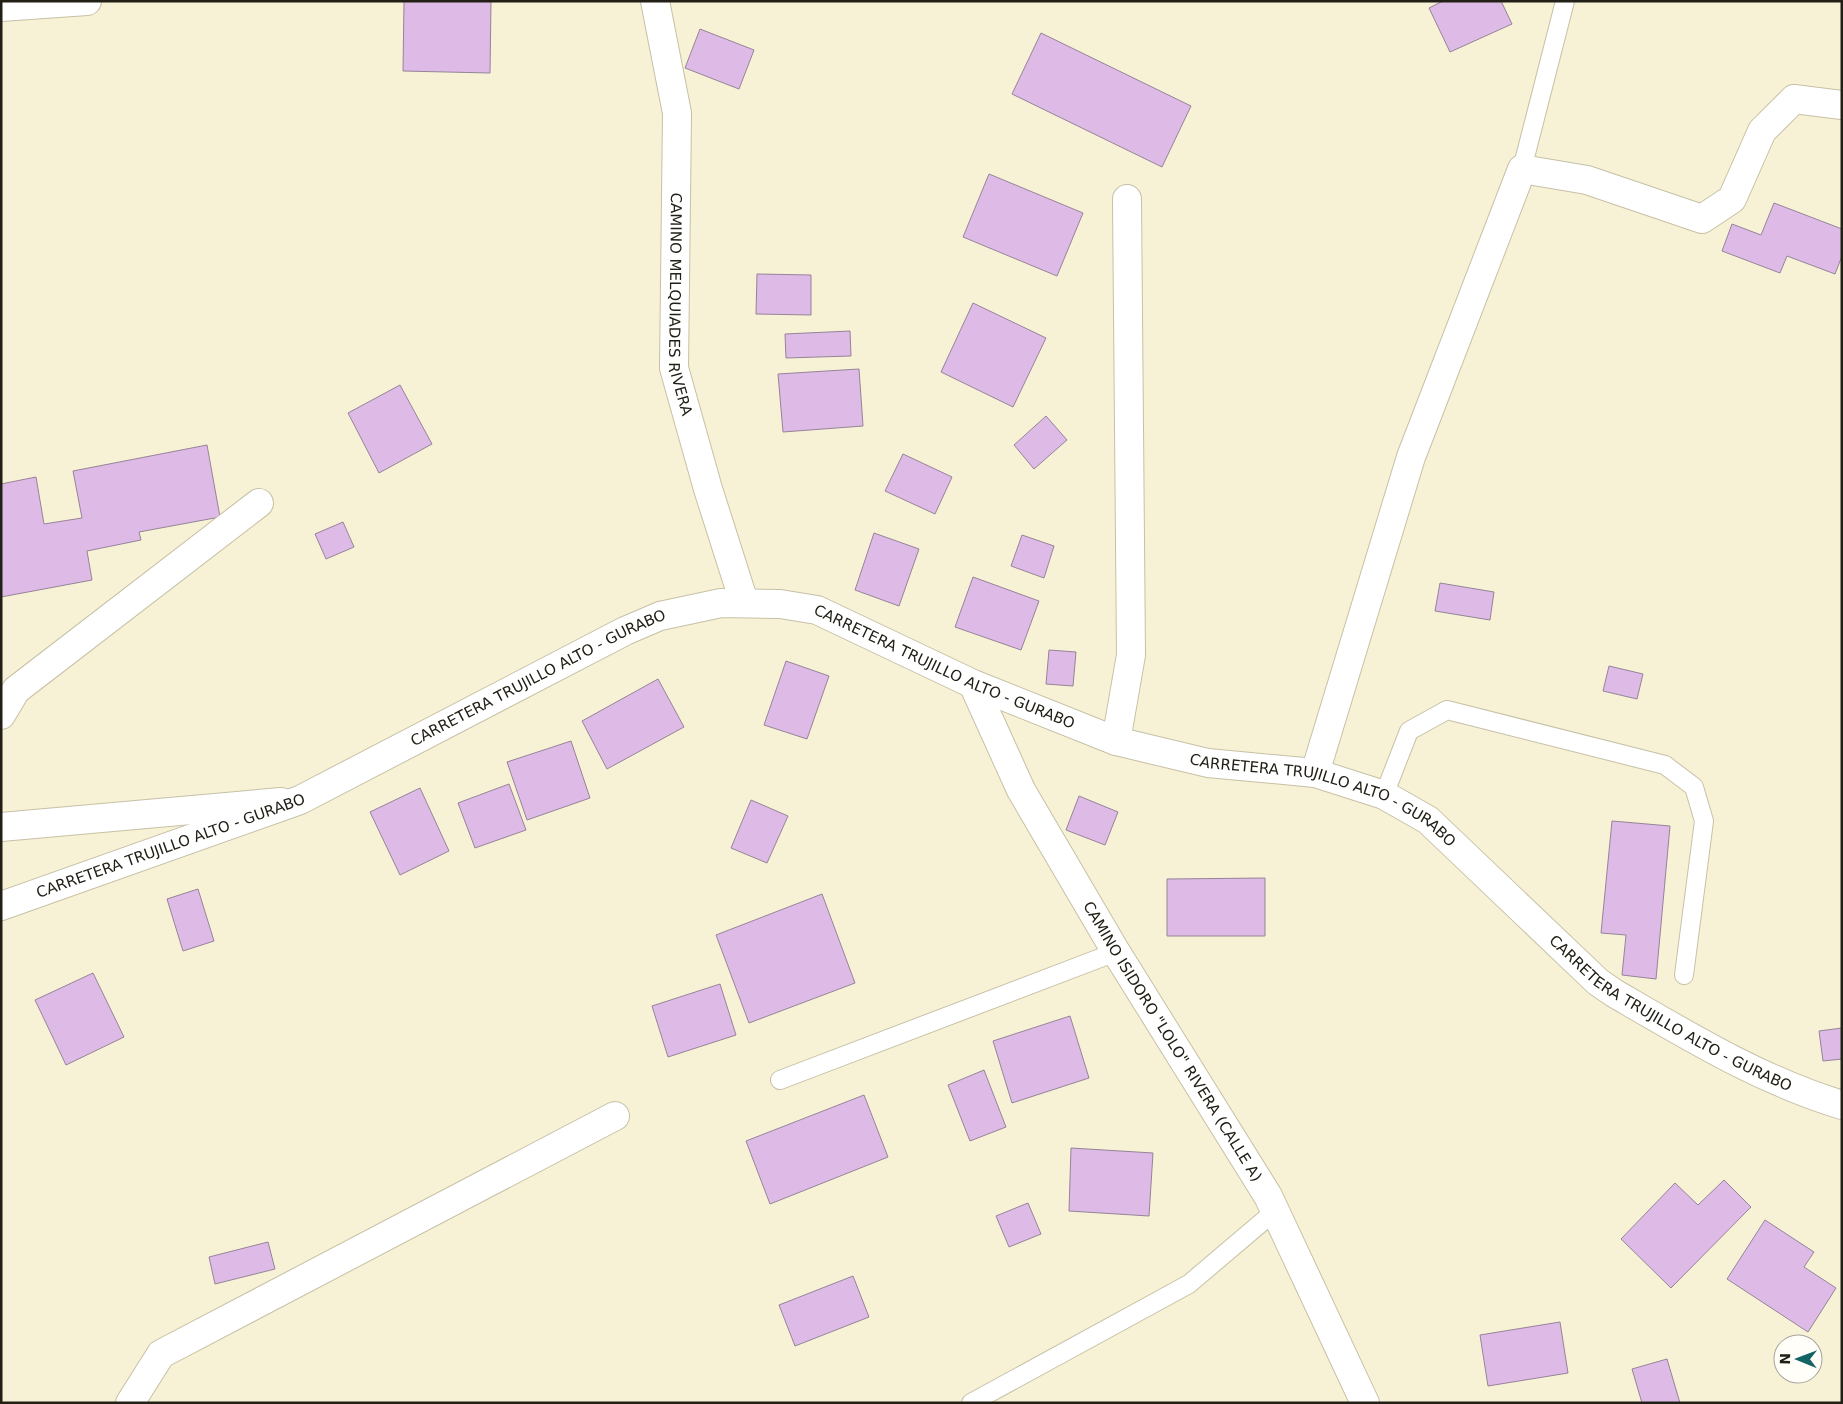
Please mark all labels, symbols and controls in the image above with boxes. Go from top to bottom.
street label: CAMINO MELQUIADES RIVERA [665,193,696,418]
street label: CARRETERA TRUJILLO ALTO - GURABO [811,601,1077,733]
street label: CARRETERA TRUJILLO ALTO - GURABO [407,606,668,750]
street label: CARRETERA TRUJILLO ALTO - GURABO [1188,750,1459,851]
street label: CARRETERA TRUJILLO ALTO - GURABO [34,790,307,902]
street label: CAMINO ISIDORO "LOLO" RIVERA (CALLE A) [1079,898,1266,1185]
street label: CARRETERA TRUJILLO ALTO - GURABO [1545,931,1795,1095]
north arrow [1773,1334,1823,1384]
text: N [1777,1353,1793,1365]

